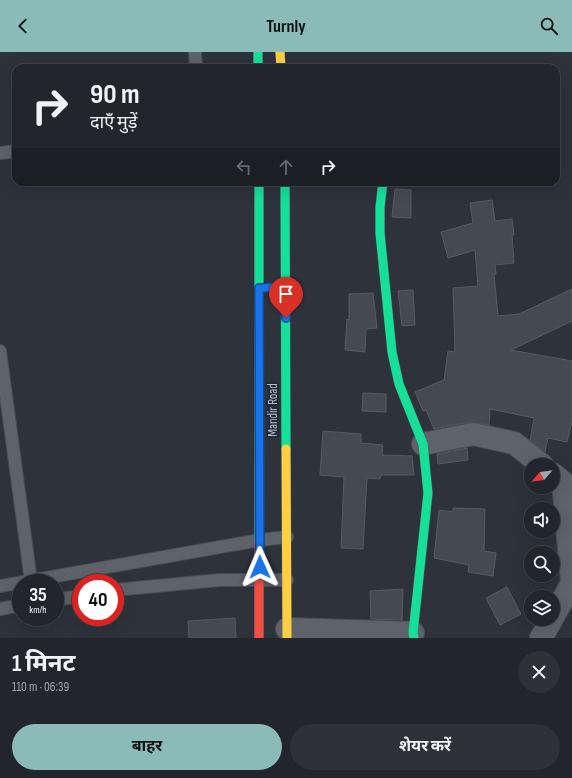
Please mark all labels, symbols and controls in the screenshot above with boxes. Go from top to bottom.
icon: back [12,15,34,37]
icon: search [538,15,560,37]
text: Turnly [266,16,306,37]
text: 90 m [90,78,140,111]
icon: right [24,80,76,132]
text: दाएँ मुड़ें [90,112,137,133]
icon: left [233,156,255,178]
icon: ahead [275,156,297,178]
icon: right [317,156,339,178]
pin [269,277,303,318]
icon: arrive [275,283,297,305]
street label: Mandir Road [265,383,281,437]
north arrow [524,458,560,494]
map controls [524,458,560,626]
button: sound [524,502,560,538]
position arrow [239,546,281,588]
button: search [524,546,560,582]
speed limit sign: 40 [72,574,124,626]
text: 35 [29,583,47,607]
button: layers [524,590,560,626]
text: km/h [29,604,47,616]
text: 1 मिनट [12,649,76,678]
button: close [518,651,560,693]
text: 110 m · 06:39 [12,679,69,695]
button: बाहर [12,724,282,770]
button: शेयर करें [290,724,560,770]

